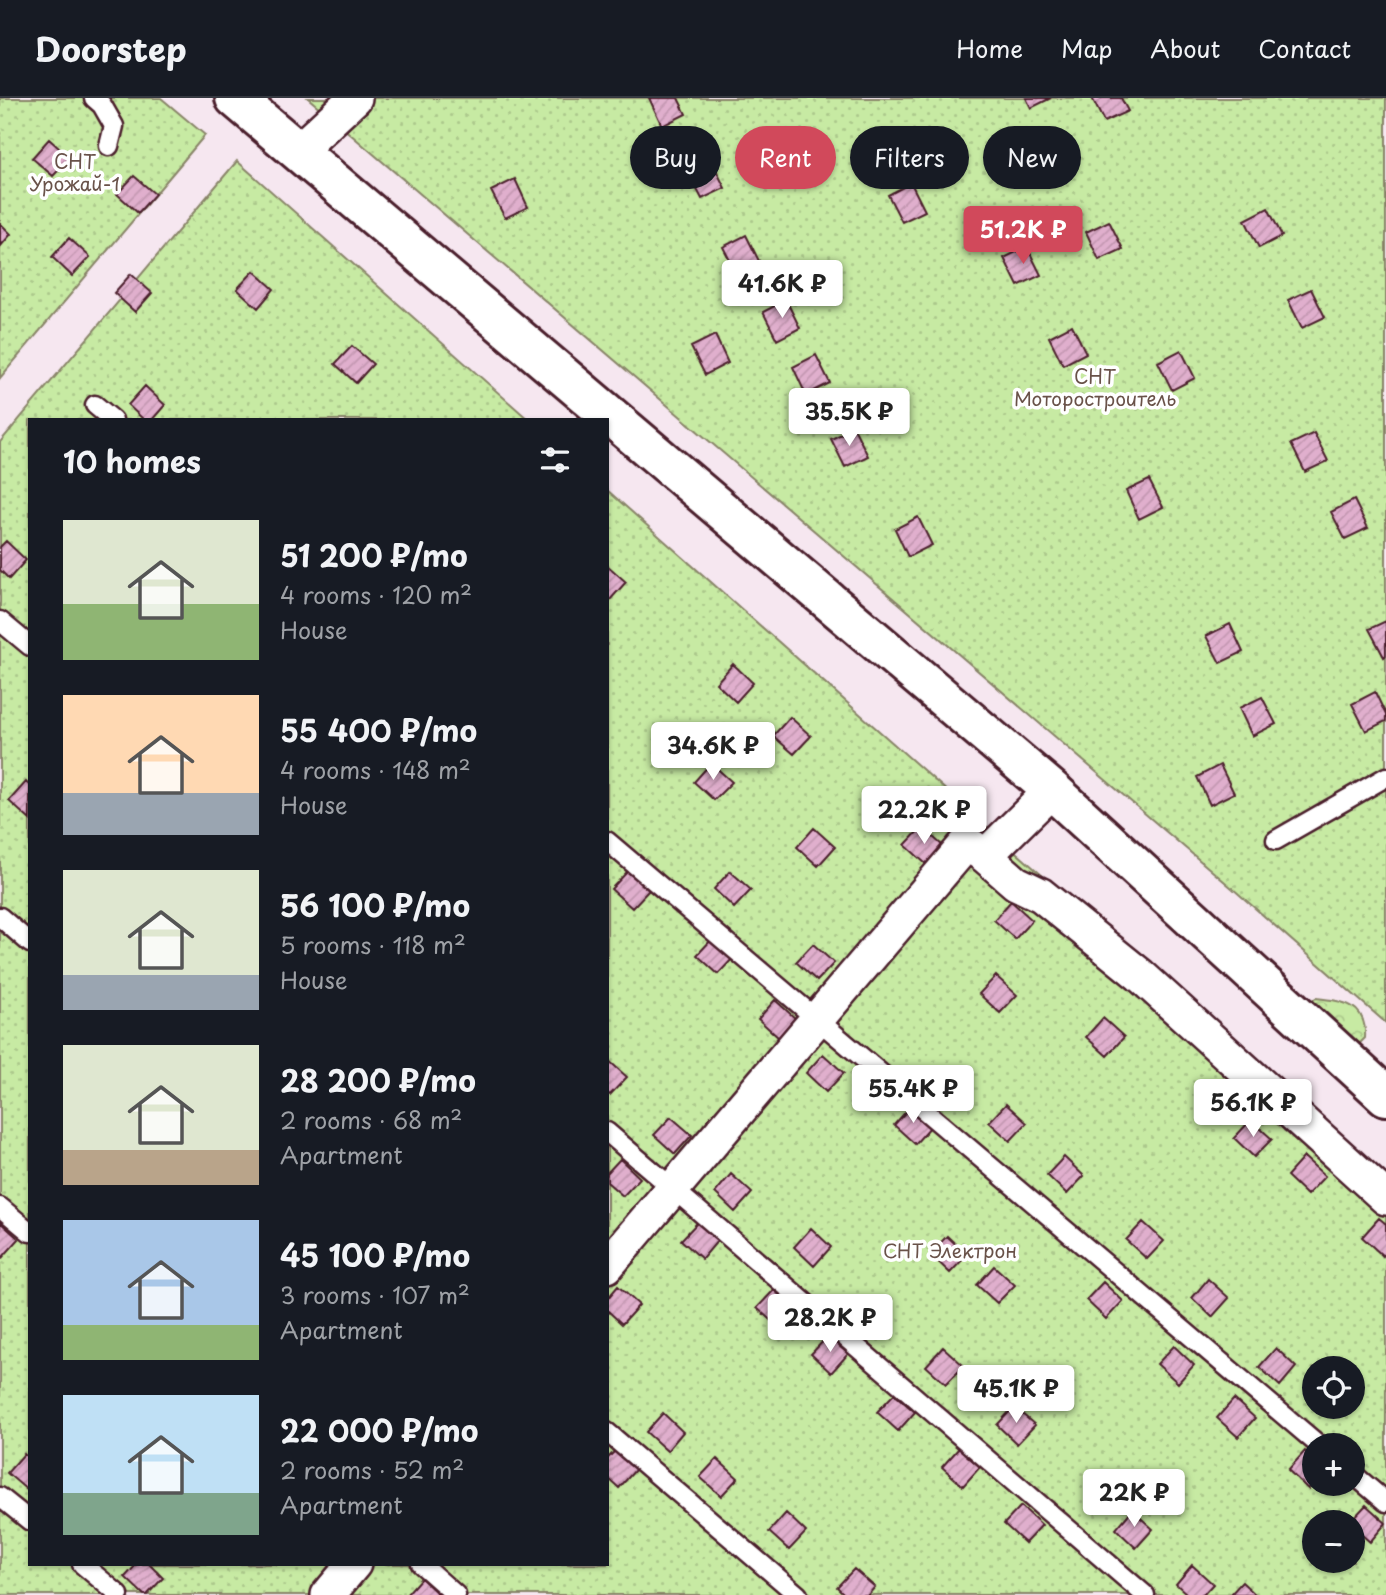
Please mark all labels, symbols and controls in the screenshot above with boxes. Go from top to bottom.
text: Doorstep [35,23,187,73]
text: Home [956,30,1023,66]
text: Map [1061,30,1112,66]
text: About [1150,30,1220,66]
text: Contact [1258,30,1351,66]
chip: Buy [630,126,721,189]
chip: Rent [735,126,836,189]
chip: Filters [850,126,969,189]
chip: New [983,126,1081,189]
park label: СНТ Урожай-1 [30,147,120,197]
pin: 51.2K ₽ [958,206,1088,266]
text: 51.2K ₽ [980,211,1066,246]
pin: 41.6K ₽ [717,260,847,320]
text: 41.6K ₽ [738,265,826,300]
park label: СНТ Моторостроитель [1014,362,1176,412]
pin: 35.5K ₽ [784,388,914,448]
text: 35.5K ₽ [805,393,893,428]
text: 10 homes [63,438,201,483]
icon: filters [536,441,574,479]
text: 51 200 ₽/mo [280,532,468,577]
icon: home [119,548,203,632]
text: 4 rooms · 120 m² [280,577,472,612]
text: House [280,612,347,647]
text: 55 400 ₽/mo [280,707,477,752]
pin: 34.6K ₽ [648,722,778,782]
icon: home [119,723,203,807]
text: 34.6K ₽ [667,727,759,762]
text: 4 rooms · 148 m² [280,752,471,787]
pin: 22.2K ₽ [859,786,989,846]
text: House [280,787,347,822]
text: 22.2K ₽ [878,791,970,826]
text: 56 100 ₽/mo [280,882,470,927]
icon: home [119,898,203,982]
text: 5 rooms · 118 m² [280,927,466,962]
text: House [280,962,347,997]
text: 28 200 ₽/mo [280,1057,476,1102]
pin: 55.4K ₽ [848,1066,978,1125]
text: 55.4K ₽ [868,1070,958,1105]
icon: home [119,1073,203,1157]
pin: 56.1K ₽ [1188,1080,1318,1139]
text: 56.1K ₽ [1210,1084,1296,1119]
text: 2 rooms · 68 m² [280,1102,462,1137]
text: Apartment [280,1137,403,1172]
text: 45 100 ₽/mo [280,1232,470,1277]
park label: СНТ Электрон [883,1236,1017,1264]
icon: home [119,1248,203,1332]
text: 3 rooms · 107 m² [280,1277,470,1312]
pin: 28.2K ₽ [765,1294,895,1354]
text: 28.2K ₽ [784,1299,876,1334]
text: Apartment [280,1312,403,1347]
map controls [1302,1356,1365,1573]
button: locate [1302,1356,1365,1419]
pin: 45.1K ₽ [951,1366,1081,1425]
text: 45.1K ₽ [973,1370,1059,1405]
text: 22 000 ₽/mo [280,1407,478,1452]
icon: home [119,1423,203,1507]
button: + [1302,1433,1365,1496]
text: 2 rooms · 52 m² [280,1452,464,1487]
pin: 22K ₽ [1085,1470,1183,1529]
text: 22K ₽ [1099,1474,1169,1509]
text: Apartment [280,1487,403,1522]
button: − [1302,1510,1365,1573]

